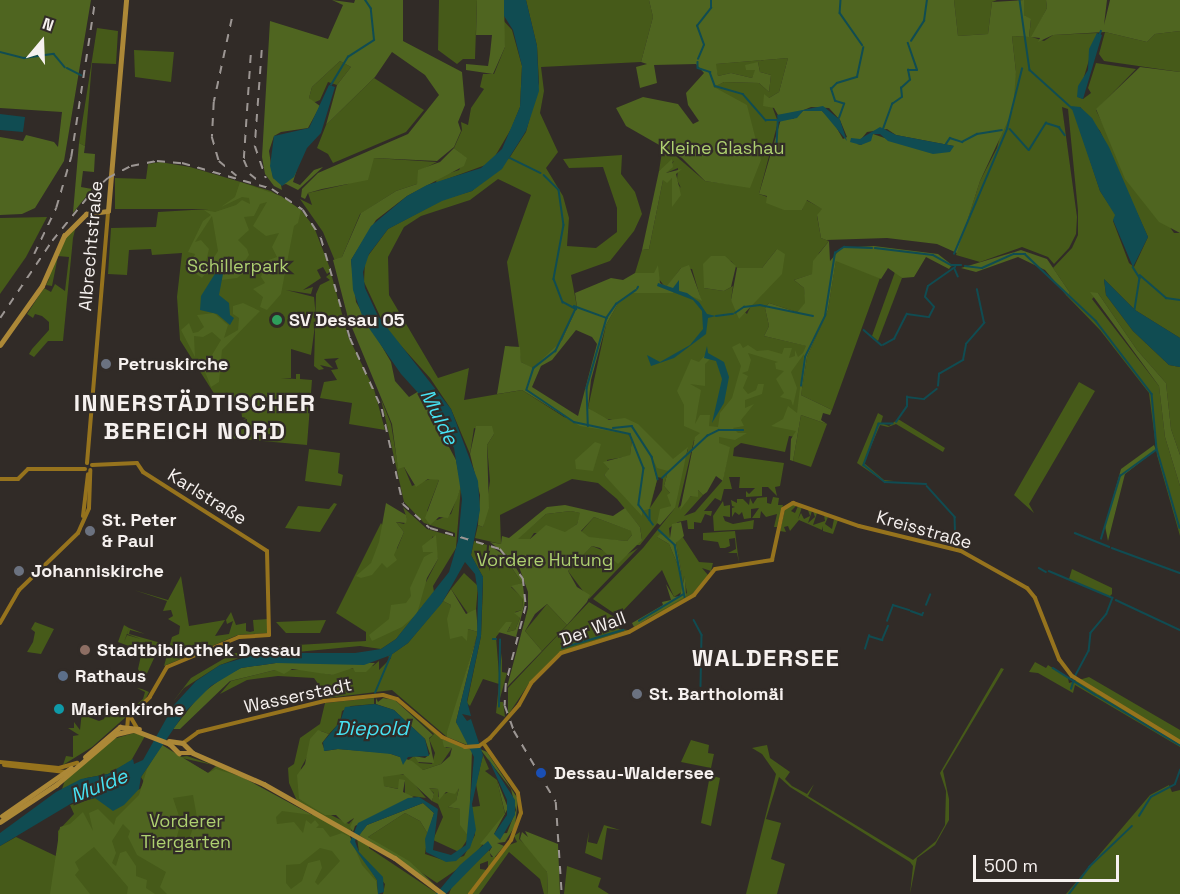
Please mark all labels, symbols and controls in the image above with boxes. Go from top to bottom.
north arrow [12,12,72,72]
text: N [40,13,57,36]
park label: Kleine Glashau [660,137,784,159]
street label: Albrechtstraße [75,180,107,312]
park label: Schillerpark [187,255,289,277]
place label: SV Dessau 05 [289,309,405,331]
marker: SV Dessau 05 [270,313,284,327]
place label: Petruskirche [118,353,228,375]
marker: Petruskirche [99,357,113,371]
water label: Mulde [415,385,463,449]
district label: INNERSTÄDTISCHER BEREICH NORD [74,389,316,445]
street label: Karlstraße [164,464,250,530]
street label: Kreisstraße [874,506,974,554]
place label: St. Peter & Paul [102,510,177,552]
marker: St. Peter & Paul [83,524,97,538]
park label: Vordere Hutung [477,549,613,571]
place label: Johanniskirche [31,560,164,582]
marker: Johanniskirche [12,564,26,578]
street label: Der Wall [557,607,629,651]
place label: Stadtbibliothek Dessau [97,639,301,661]
marker: Stadtbibliothek Dessau [78,643,92,657]
district label: WALDERSEE [692,644,840,672]
place label: Rathaus [75,665,146,687]
marker: Rathaus [56,669,70,683]
street label: Wasserstadt [242,674,354,718]
place label: St. Bartholomäi [649,683,784,705]
marker: St. Bartholomäi [630,687,644,701]
place label: Marienkirche [71,698,184,720]
marker: Marienkirche [52,702,66,716]
water label: Diepold [335,716,409,740]
place label: Dessau-Waldersee [554,762,714,784]
water label: Mulde [67,764,131,808]
marker: Dessau-Waldersee [532,764,550,782]
park label: Vorderer Tiergarten [141,811,231,854]
scale bar [976,843,1122,881]
text: 500 m [984,854,1038,877]

